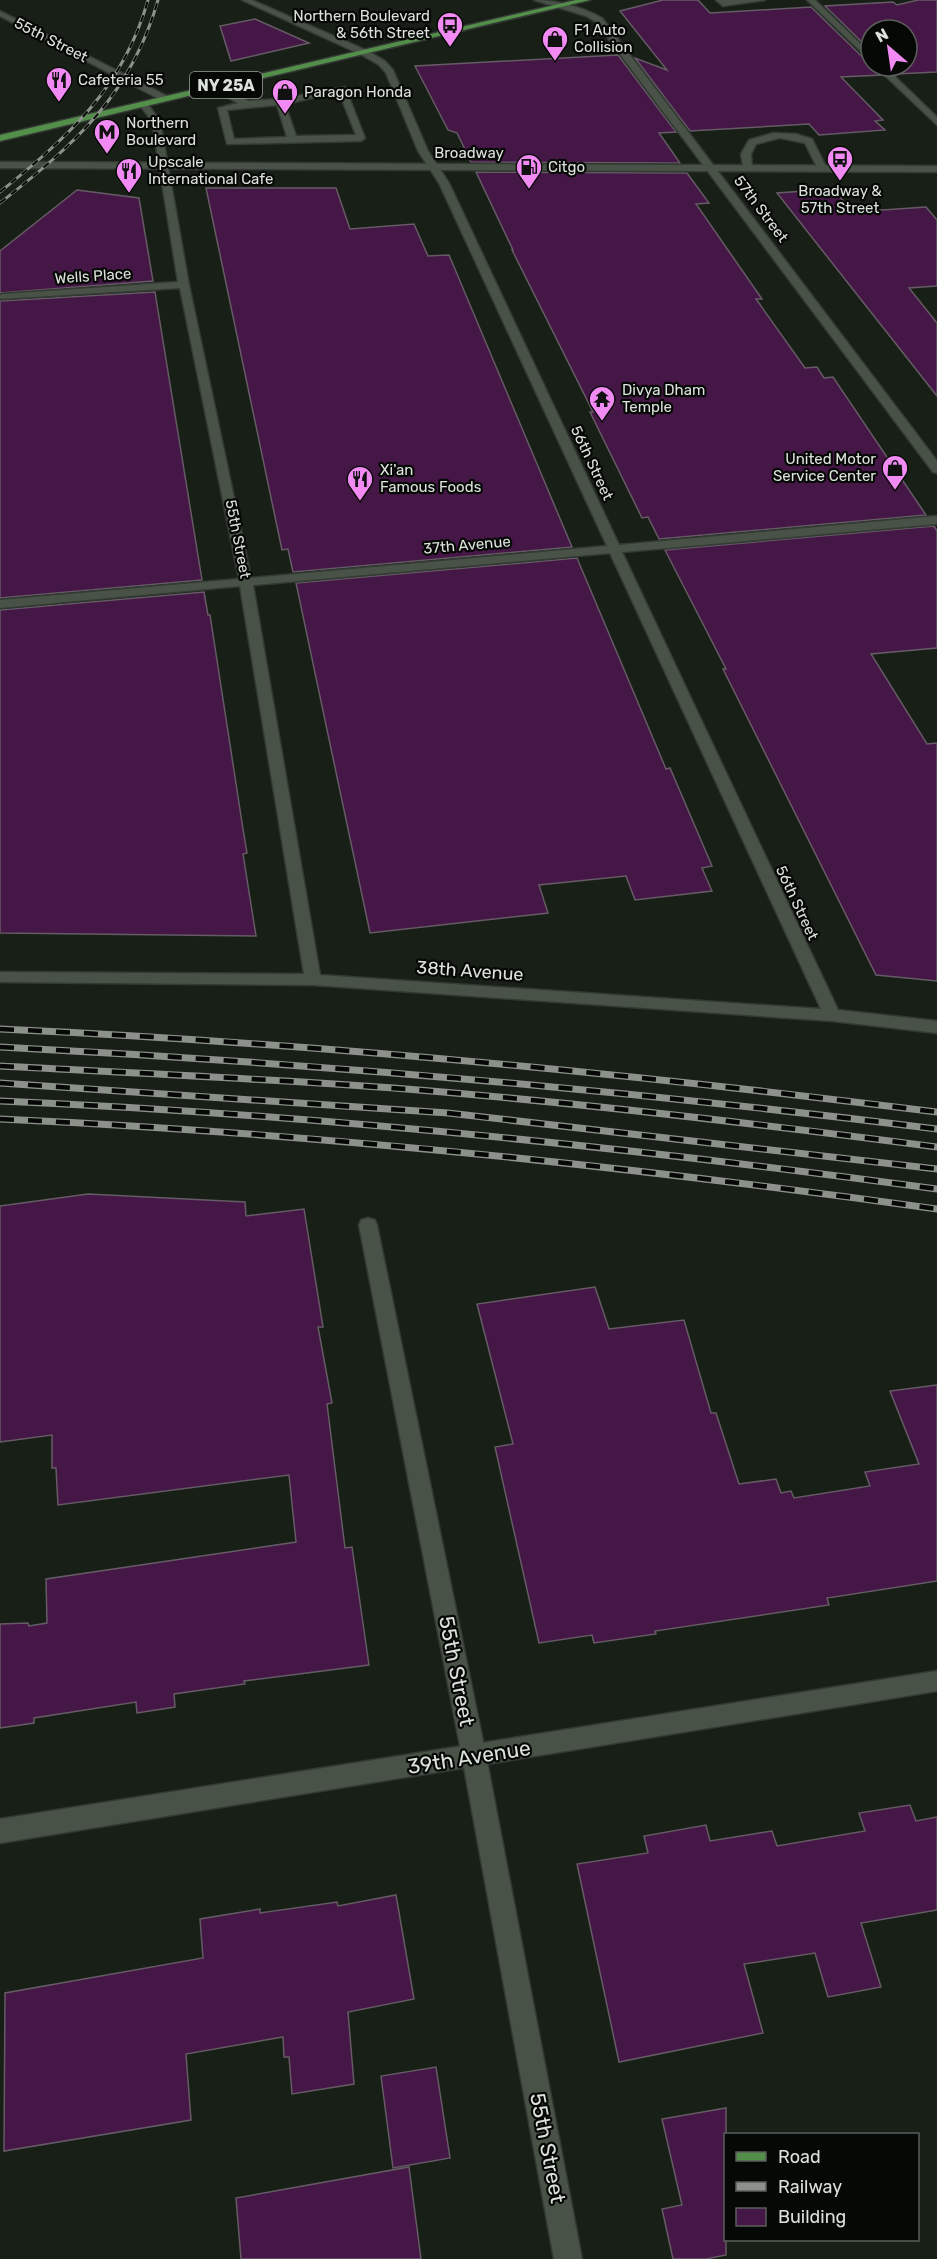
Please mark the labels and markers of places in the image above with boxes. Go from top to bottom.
place label: Northern Boulevard & 56th Street [293,7,430,42]
bus stop icon: Northern Boulevard & 56th Street [435,10,465,48]
place label: F1 Auto Collision [574,21,633,56]
shop icon: F1 Auto Collision [540,24,570,62]
restaurant icon: Cafeteria 55 [44,65,74,103]
place label: Cafeteria 55 [78,71,164,89]
shop icon: Paragon Honda [270,77,300,115]
place label: Paragon Honda [304,83,412,101]
place label: Northern Boulevard [126,114,196,149]
metro station icon: Northern Boulevard [92,117,122,155]
bus stop icon: Broadway & 57th Street [825,144,855,182]
fuel station icon: Citgo [514,152,544,190]
place label: Upscale International Cafe [148,153,273,188]
restaurant icon: Upscale International Cafe [114,156,144,194]
place label: Citgo [548,158,585,176]
place label: Broadway & 57th Street [798,182,882,217]
place label: Divya Dham Temple [622,381,705,416]
temple icon: Divya Dham Temple [587,384,617,422]
place label: United Motor Service Center [773,450,876,485]
shop icon: United Motor Service Center [880,453,910,491]
place label: Xi'an Famous Foods [380,461,482,496]
restaurant icon: Xi'an Famous Foods [345,464,375,502]

